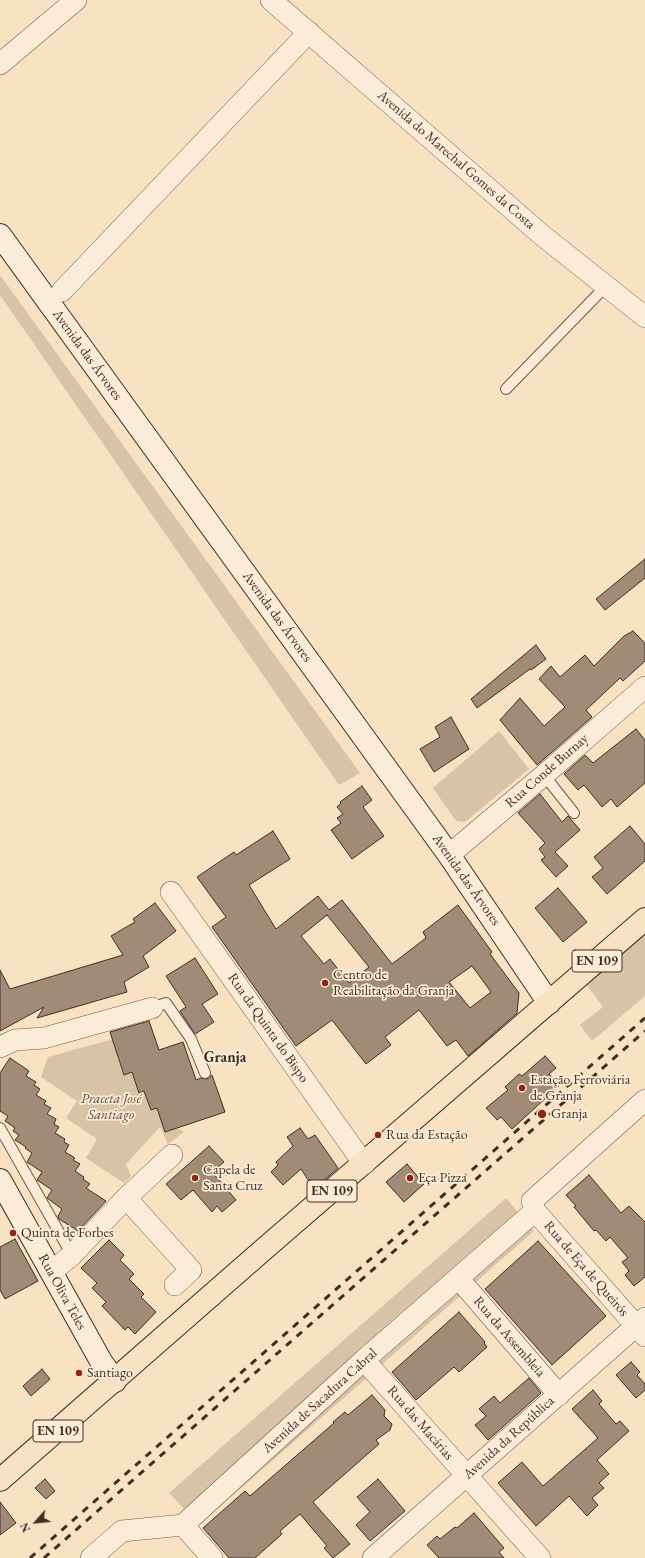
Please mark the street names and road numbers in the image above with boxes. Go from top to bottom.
street label: Avenida do Marechal Gomes da Costa [374,87,538,233]
street label: Avenida das Árvores [48,306,126,404]
street label: Avenida das Árvores [238,568,316,666]
street label: Rua Conde Burnay [502,730,592,812]
street label: Avenida das Árvores [428,831,504,929]
road number: EN 109 [572,950,622,972]
street label: Rua da Quinta do Bispo [224,970,312,1086]
road number: EN 109 [307,1180,357,1202]
street label: Rua de Eça de Queirós [540,1218,632,1320]
street label: Rua Oliva Teles [34,1251,90,1333]
street label: Rua da Assembleia [469,1293,549,1381]
street label: Avenida de Sacadura Cabral [259,1345,381,1457]
street label: Rua das Macárias [383,1382,457,1464]
street label: Avenida da República [460,1393,558,1483]
road number: EN 109 [33,1420,83,1442]

